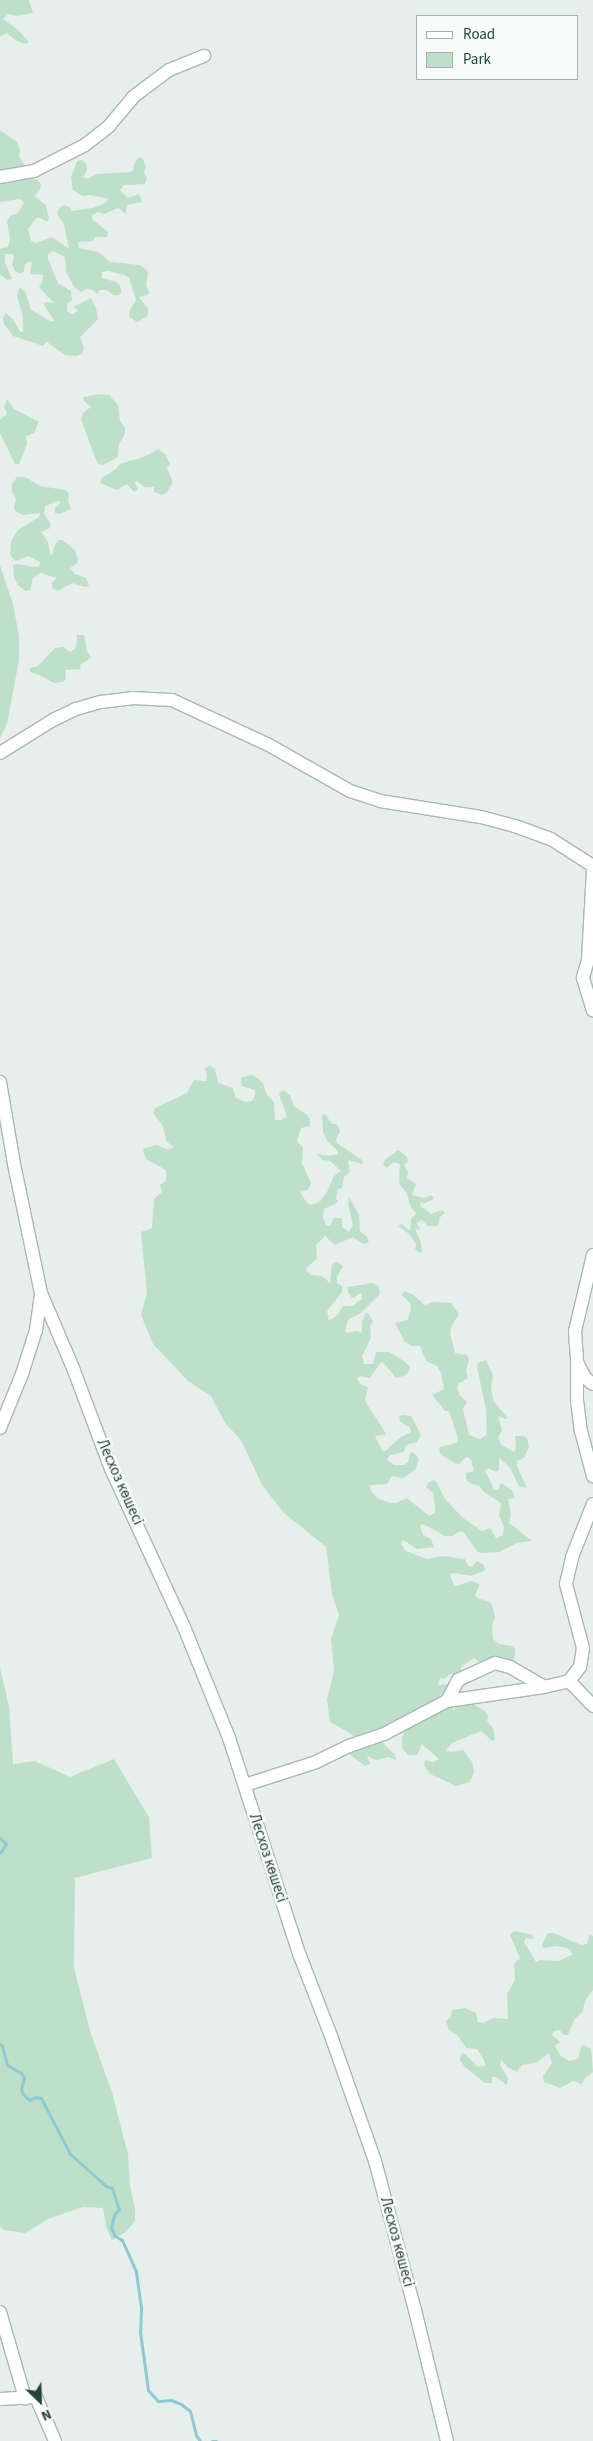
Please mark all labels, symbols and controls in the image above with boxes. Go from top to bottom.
legend [416,15,578,80]
text: Road [463,24,495,45]
text: Park [463,49,491,70]
street label: Лесхоз көшесі [93,1436,147,1528]
street label: Лесхоз көшесі [245,1811,291,1905]
street label: Лесхоз көшесі [376,2195,418,2289]
north arrow [15,2376,65,2426]
text: N [38,2404,54,2426]

